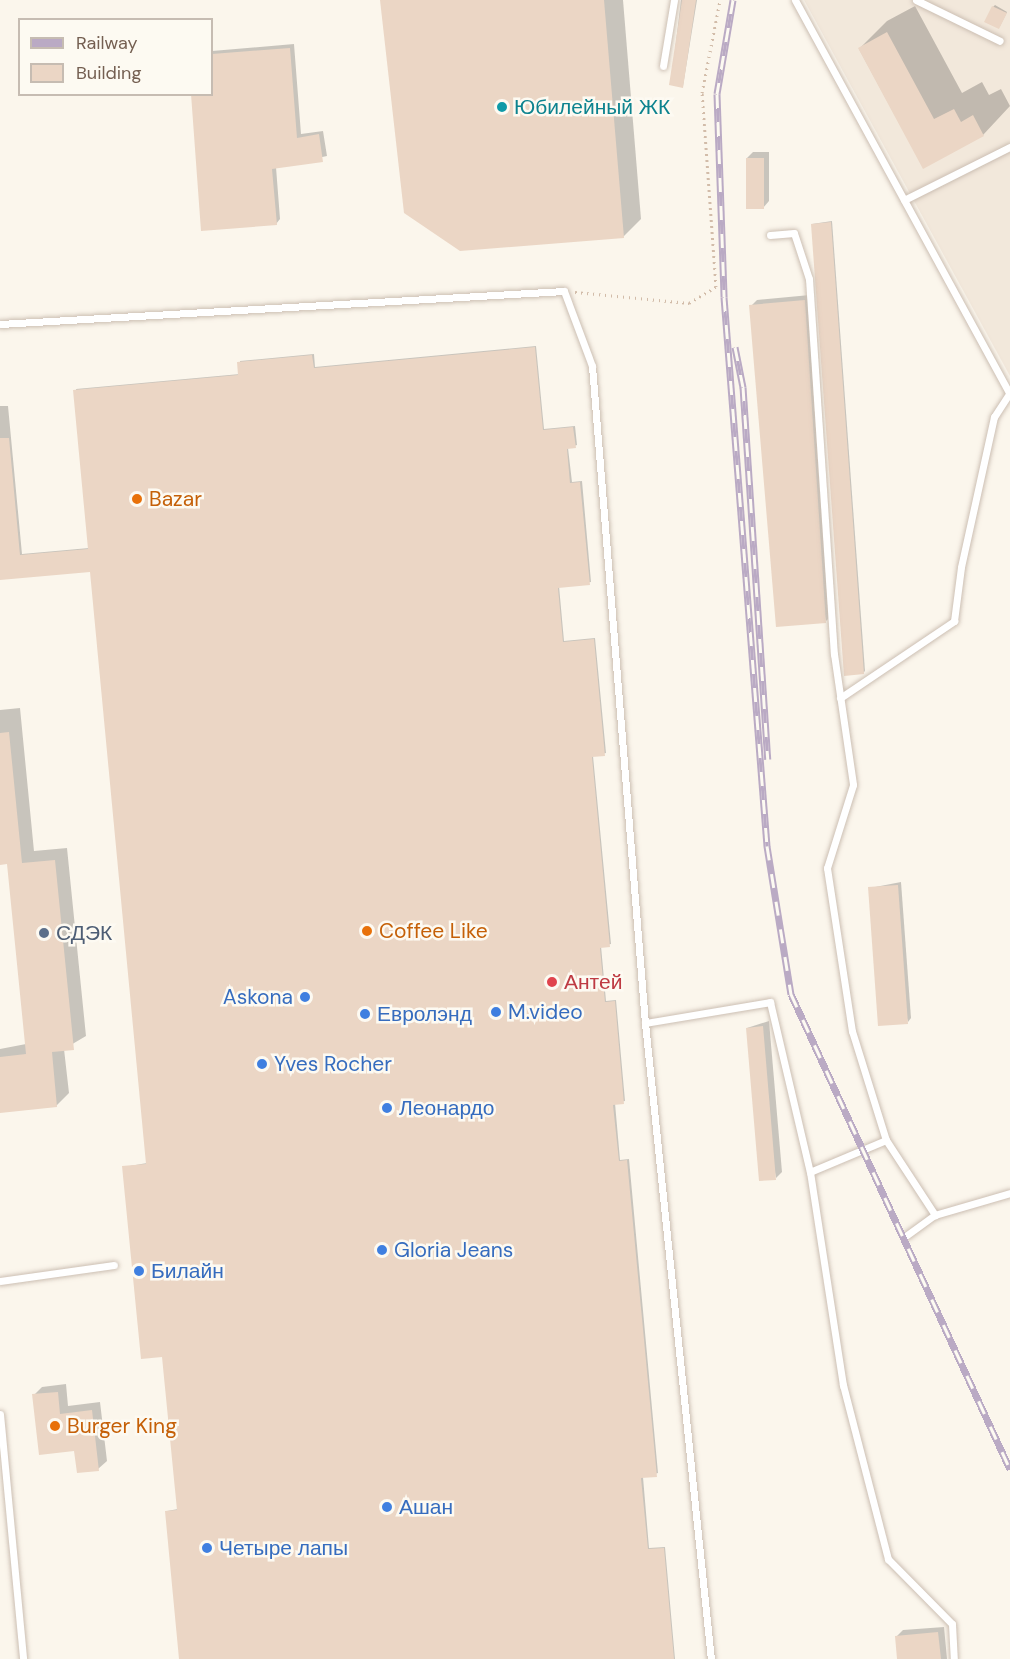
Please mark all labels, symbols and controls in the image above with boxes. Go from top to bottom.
legend [18,18,213,96]
text: Railway [76,31,138,55]
text: Building [76,61,141,85]
place label: Юбилейный ЖК [514,94,670,120]
marker: Юбилейный ЖК [495,100,509,114]
place label: Bazar [149,486,202,512]
marker: Bazar [130,492,144,506]
place label: Coffee Like [379,918,488,944]
place label: СДЭК [56,920,112,946]
marker: Coffee Like [360,924,374,938]
marker: СДЭК [37,926,51,940]
place label: Антей [564,969,622,995]
marker: Антей [545,975,559,989]
place label: Askona [223,984,293,1010]
marker: Askona [298,990,312,1004]
place label: M.video [508,999,583,1025]
place label: Евролэнд [377,1001,472,1027]
marker: M.video [489,1005,503,1019]
marker: Евролэнд [358,1007,372,1021]
place label: Yves Rocher [274,1051,392,1077]
marker: Yves Rocher [255,1057,269,1071]
place label: Леонардо [399,1095,495,1121]
marker: Леонардо [380,1101,394,1115]
place label: Gloria Jeans [394,1237,513,1263]
marker: Gloria Jeans [375,1243,389,1257]
place label: Билайн [151,1258,224,1284]
marker: Билайн [132,1264,146,1278]
place label: Burger King [67,1413,177,1439]
marker: Burger King [48,1419,62,1433]
place label: Ашан [399,1494,453,1520]
marker: Ашан [380,1500,394,1514]
place label: Четыре лапы [219,1535,348,1561]
marker: Четыре лапы [200,1541,214,1555]

